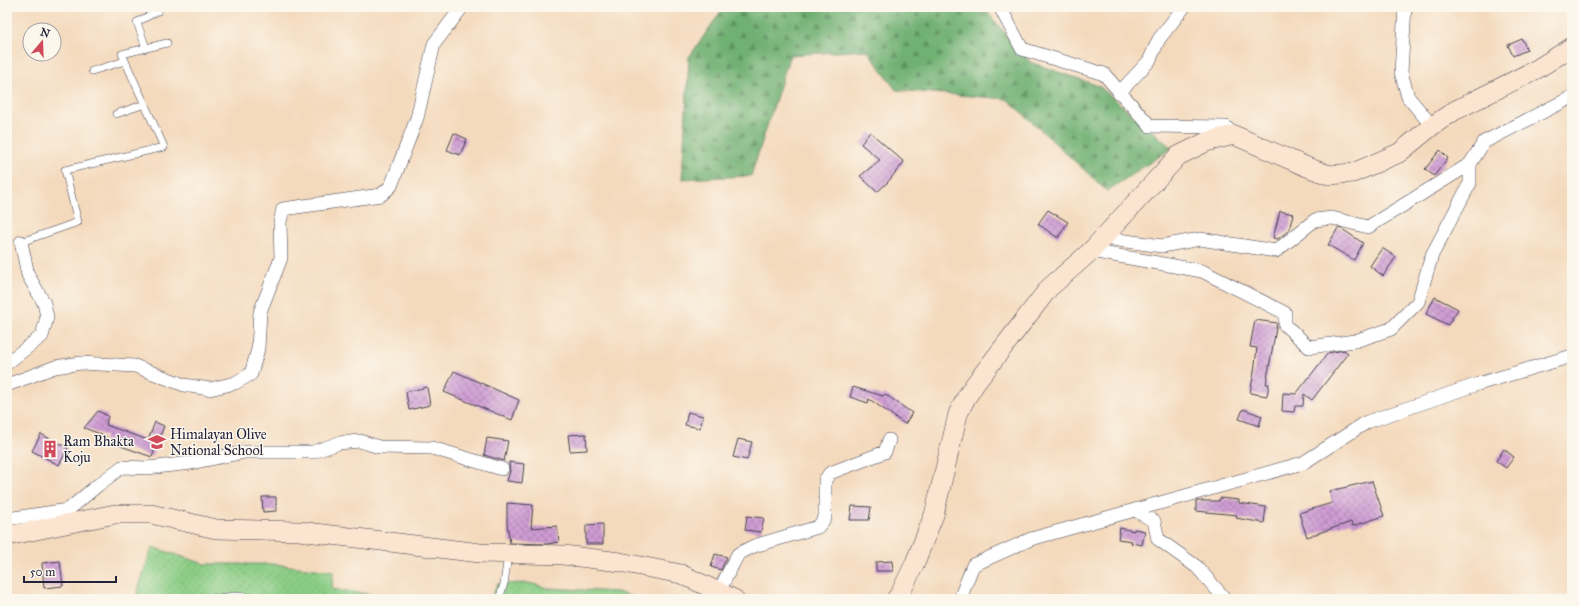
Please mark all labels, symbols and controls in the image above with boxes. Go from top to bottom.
north arrow [22,22,62,62]
text: N [39,25,52,41]
place label: Himalayan Olive National School [170,426,267,459]
school or university icon: Himalayan Olive National School [147,432,167,452]
place label: Ram Bhakta Koju [63,433,134,466]
building icon: Ram Bhakta Koju [40,439,60,459]
scale bar [24,558,116,584]
text: 50 m [30,565,55,579]

